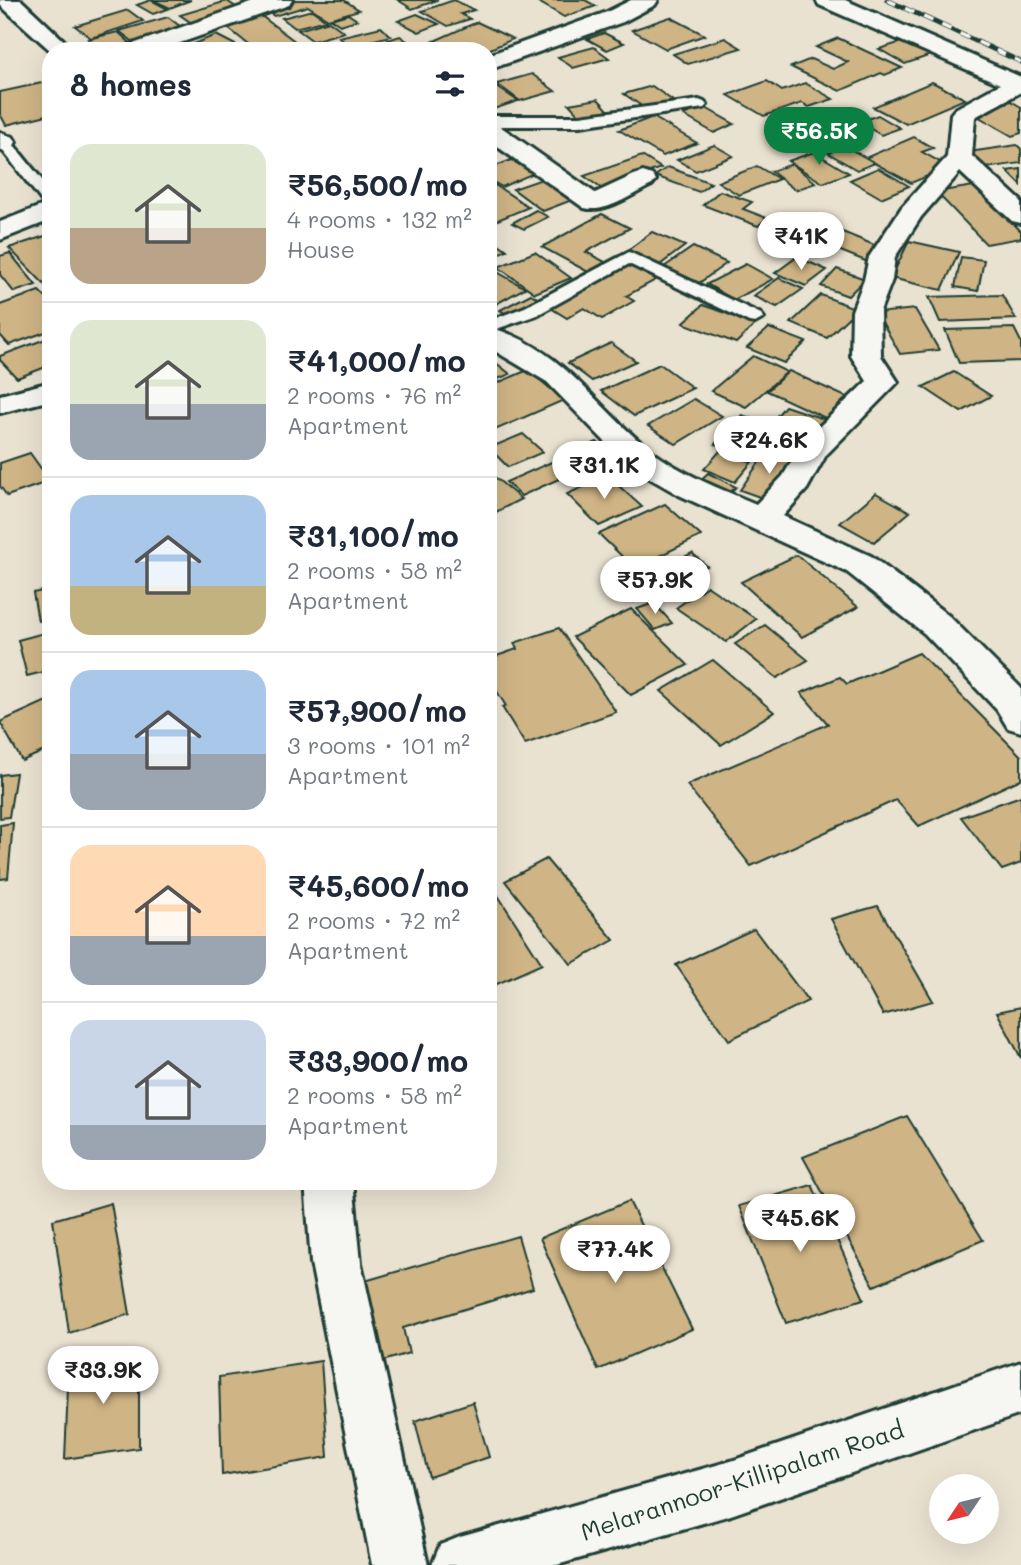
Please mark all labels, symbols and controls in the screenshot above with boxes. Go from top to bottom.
text: 8 homes [70,64,192,104]
icon: filters [431,65,469,103]
pin: ₹56.5K [762,108,876,167]
text: ₹56.5K [780,115,858,145]
text: ₹56,500/mo [287,164,467,204]
icon: home [126,172,210,256]
text: 4 rooms · 132 m² [287,204,472,234]
pin: ₹41K [760,212,842,272]
text: ₹41K [773,220,829,250]
text: House [287,234,355,264]
text: ₹41,000/mo [287,340,466,380]
icon: home [126,348,210,432]
text: 2 rooms · 76 m² [287,380,461,410]
text: Apartment [287,410,409,440]
pin: ₹24.6K [712,416,826,476]
text: ₹24.6K [730,424,808,454]
pin: ₹31.1K [547,442,661,501]
text: ₹31.1K [568,449,640,479]
text: ₹31,100/mo [287,515,459,555]
icon: home [126,523,210,607]
text: 2 rooms · 58 m² [287,555,462,585]
pin: ₹57.9K [598,556,712,616]
text: ₹57.9K [616,564,694,594]
text: Apartment [287,585,409,615]
text: ₹57,900/mo [287,690,466,730]
icon: home [126,698,210,782]
text: 3 rooms · 101 m² [287,730,470,760]
text: Apartment [287,760,409,790]
text: ₹45,600/mo [287,865,469,905]
icon: home [126,873,210,957]
text: 2 rooms · 72 m² [287,905,460,935]
text: Apartment [287,935,409,965]
text: ₹33,900/mo [287,1040,468,1080]
icon: home [126,1048,210,1132]
text: 2 rooms · 58 m² [287,1080,462,1110]
text: Apartment [287,1110,409,1140]
pin: ₹45.6K [743,1194,857,1254]
text: ₹45.6K [760,1202,840,1232]
pin: ₹77.4K [558,1226,672,1285]
text: ₹77.4K [576,1233,654,1263]
pin: ₹33.9K [46,1346,160,1406]
text: ₹33.9K [64,1354,142,1384]
street label: Melarannoor-Killipalam Road [577,1413,907,1547]
north arrow [929,1474,999,1544]
map controls [929,1474,999,1544]

